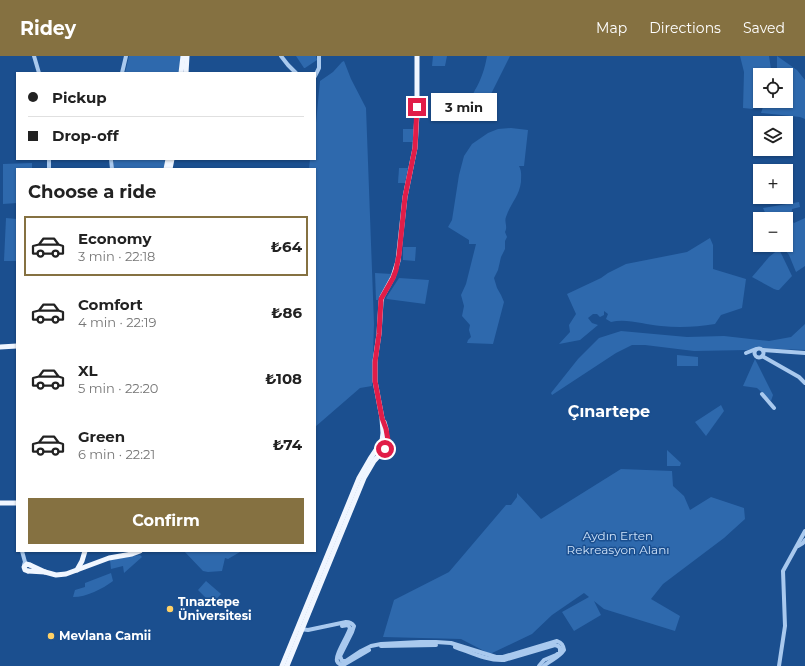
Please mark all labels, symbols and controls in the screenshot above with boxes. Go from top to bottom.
text: Ridey [20,17,76,40]
text: Map [596,19,627,37]
text: Directions [649,19,721,37]
text: Saved [743,19,785,37]
map controls [753,68,793,252]
button: locate [753,68,793,108]
text: Pickup [52,88,107,107]
callout: 3 min [431,93,497,121]
route end [408,98,426,116]
text: 3 min [445,99,483,115]
button: layers [753,116,793,156]
text: Drop-off [52,126,119,145]
button: + [753,164,793,204]
text: Choose a ride [28,181,156,203]
button: − [753,212,793,252]
icon: car [30,228,66,264]
text: Economy [78,229,151,248]
text: ₺64 [271,237,302,256]
text: 3 min · 22:18 [78,248,155,264]
icon: car [30,294,66,330]
text: Comfort [78,295,143,314]
text: ₺86 [271,303,302,322]
text: 4 min · 22:19 [78,314,156,330]
icon: car [30,360,66,396]
text: XL [78,361,97,380]
text: ₺108 [265,369,302,388]
text: 5 min · 22:20 [78,380,158,396]
district label: Çınartepe [568,402,650,421]
icon: car [30,426,66,462]
text: Green [78,427,125,446]
text: ₺74 [273,435,302,454]
route start [376,440,394,458]
text: 6 min · 22:21 [78,446,155,462]
button: Confirm [28,498,304,544]
park label: Aydın Erten Rekreasyon Alanı [566,528,670,557]
place label: Tınaztepe Üniversitesi [178,594,252,623]
marker: Tınaztepe Üniversitesi [165,604,175,614]
place label: Mevlana Camii [59,628,151,643]
marker: Mevlana Camii [46,631,56,641]

